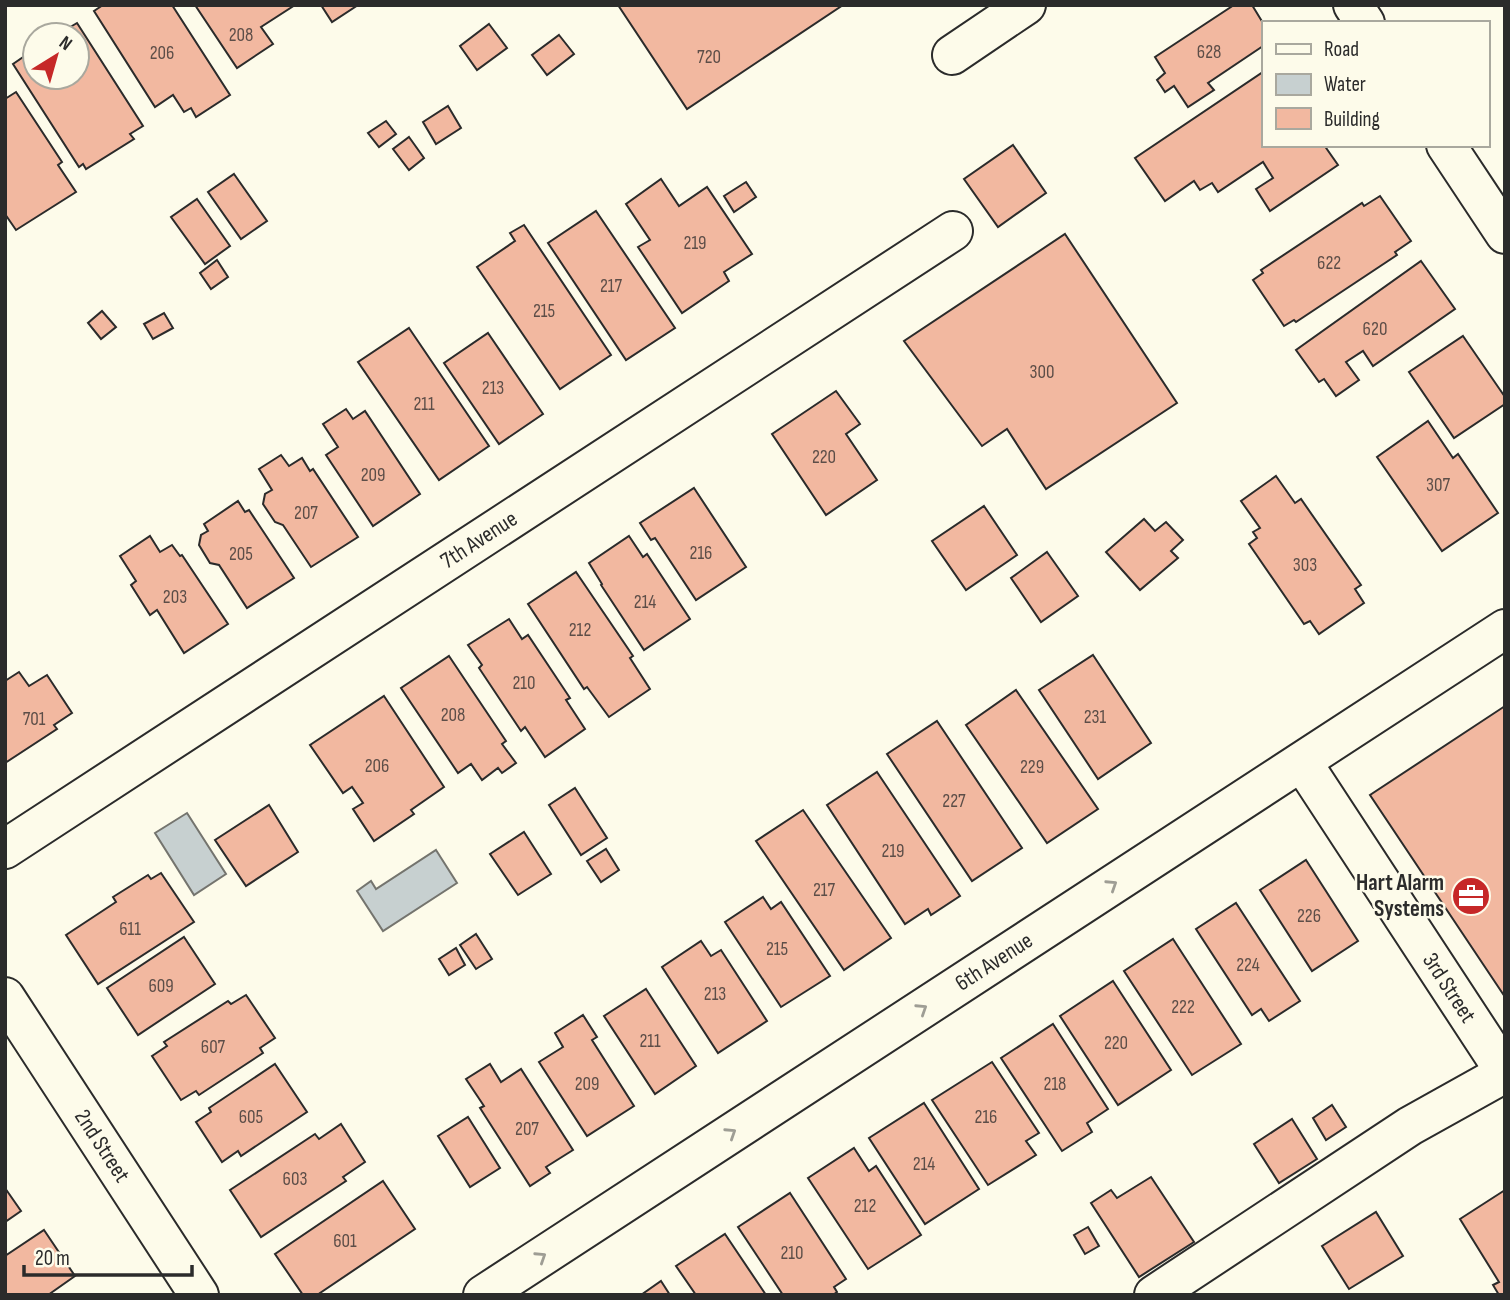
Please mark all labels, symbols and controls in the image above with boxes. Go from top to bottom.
north arrow [21,21,91,91]
legend [1262,21,1489,147]
house number: 208 [229,24,253,47]
text: N [54,31,76,56]
text: Road [1324,37,1359,62]
house number: 628 [1197,41,1221,64]
house number: 206 [150,42,174,65]
house number: 720 [697,46,721,69]
text: Water [1324,72,1366,97]
text: Building [1324,107,1380,132]
house number: 219 [684,232,706,255]
house number: 622 [1317,252,1341,275]
house number: 217 [600,275,622,298]
house number: 215 [533,300,555,323]
house number: 620 [1363,318,1387,341]
house number: 300 [1030,361,1054,384]
house number: 213 [482,377,504,400]
house number: 211 [413,393,435,416]
house number: 220 [812,446,836,469]
house number: 209 [361,464,385,487]
house number: 307 [1426,474,1450,497]
house number: 207 [294,502,318,525]
street label: 7th Avenue [435,505,523,575]
house number: 216 [690,542,712,565]
house number: 205 [229,543,253,566]
house number: 303 [1293,554,1317,577]
house number: 203 [163,586,187,609]
house number: 214 [634,591,656,614]
house number: 212 [569,619,591,642]
house number: 210 [512,672,536,695]
house number: 208 [441,704,465,727]
house number: 231 [1084,706,1107,729]
house number: 701 [23,708,46,731]
house number: 206 [365,755,389,778]
house number: 229 [1020,756,1044,779]
house number: 227 [942,790,966,813]
house number: 219 [882,840,904,863]
place label: Hart Alarm Systems [1356,869,1444,923]
office icon: Hart Alarm Systems [1450,875,1492,917]
house number: 217 [813,879,835,902]
one-way arrow [1105,880,1118,893]
house number: 226 [1297,905,1321,928]
house number: 611 [119,918,141,941]
street label: 6th Avenue [950,927,1038,997]
house number: 215 [766,938,788,961]
street label: 3rd Street [1416,948,1482,1028]
house number: 224 [1236,954,1260,977]
house number: 609 [148,975,174,998]
house number: 213 [704,983,726,1006]
house number: 222 [1171,996,1195,1019]
one-way arrow [914,1005,927,1017]
house number: 211 [639,1030,661,1053]
house number: 220 [1104,1032,1128,1055]
house number: 607 [201,1036,226,1059]
house number: 209 [575,1073,599,1096]
house number: 218 [1044,1073,1066,1096]
street label: 2nd Street [68,1104,136,1188]
house number: 605 [239,1106,263,1129]
house number: 216 [975,1106,997,1129]
house number: 207 [515,1118,539,1141]
one-way arrow [723,1129,736,1142]
house number: 214 [913,1153,935,1176]
house number: 603 [283,1168,307,1191]
house number: 212 [854,1195,876,1218]
house number: 601 [333,1230,357,1253]
scale bar [24,1234,192,1278]
house number: 210 [780,1242,804,1265]
text: 20 m [35,1246,70,1271]
one-way arrow [533,1253,546,1266]

